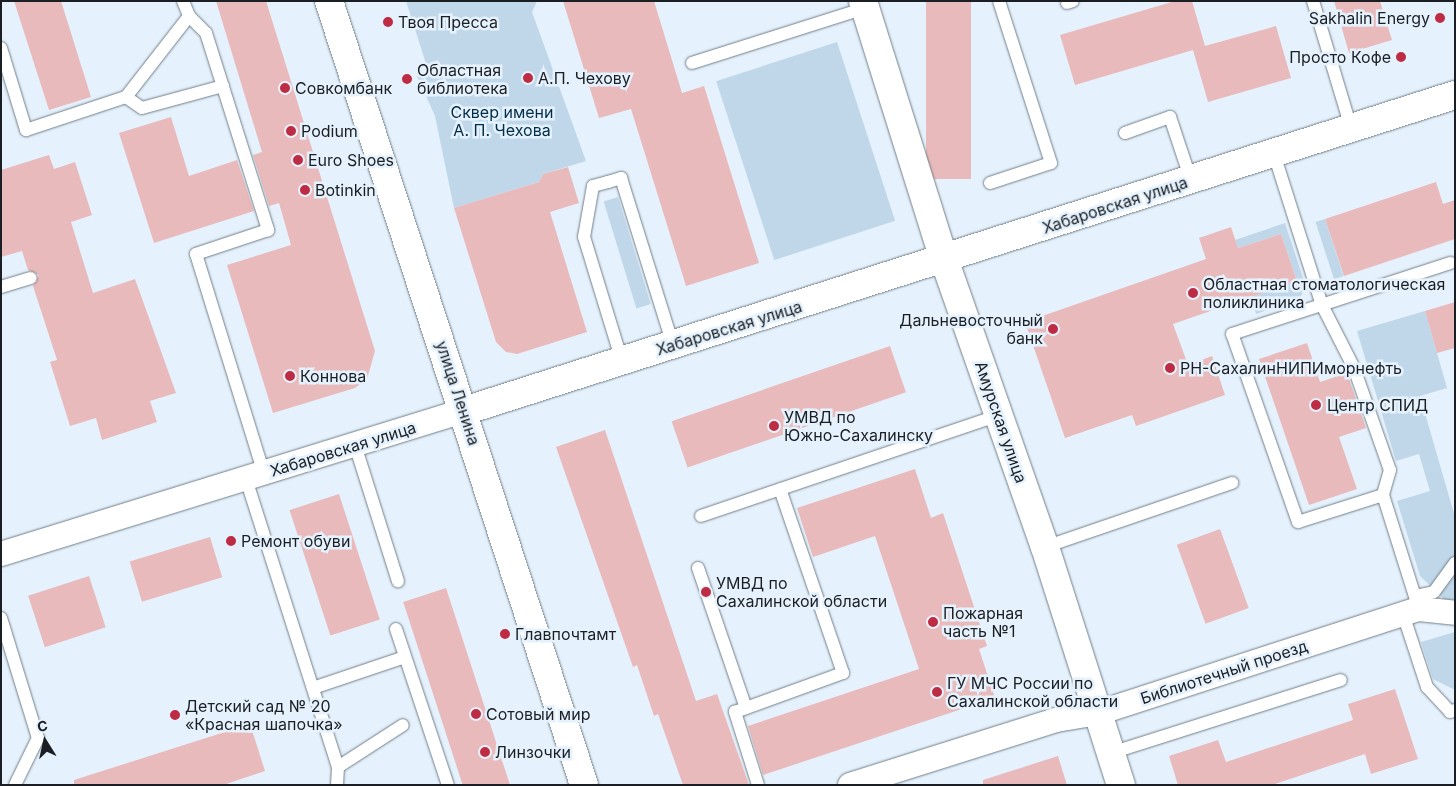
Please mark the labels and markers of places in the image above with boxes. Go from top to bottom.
place label: Sakhalin Energy [1309,8,1430,28]
place label: Твоя Пресса [398,12,498,32]
marker: Sakhalin Energy [1434,12,1446,24]
marker: Твоя Пресса [382,16,394,28]
place label: Просто Кофе [1289,47,1391,67]
marker: Просто Кофе [1395,51,1407,63]
place label: Областная библиотека [417,60,508,98]
place label: А.П. Чехову [538,68,631,88]
marker: А.П. Чехову [522,72,534,84]
marker: Областная библиотека [401,73,413,85]
place label: Совкомбанк [295,78,392,98]
marker: Совкомбанк [279,82,291,94]
place label: Podium [301,121,358,141]
marker: Podium [285,125,297,137]
place label: Euro Shoes [308,150,394,170]
marker: Euro Shoes [292,154,304,166]
place label: Botinkin [315,180,376,200]
marker: Botinkin [299,184,311,196]
place label: Областная стоматологическая поликлиника [1203,274,1445,312]
marker: Областная стоматологическая поликлиника [1187,287,1199,299]
place label: Дальневосточный банк [899,310,1043,348]
marker: Дальневосточный банк [1047,323,1059,335]
place label: РН-СахалинНИПИморнефть [1180,358,1402,378]
marker: РН-СахалинНИПИморнефть [1164,362,1176,374]
place label: Коннова [300,366,366,386]
marker: Коннова [284,370,296,382]
place label: Центр СПИД [1327,395,1428,415]
marker: Центр СПИД [1309,398,1323,412]
place label: УМВД по Южно-Сахалинску [784,407,933,445]
marker: УМВД по Южно-Сахалинску [768,420,780,432]
place label: Ремонт обуви [241,531,350,551]
marker: Ремонт обуви [225,535,237,547]
place label: УМВД по Сахалинской области [716,573,887,611]
marker: УМВД по Сахалинской области [700,586,712,598]
place label: Пожарная часть №1 [943,603,1023,641]
marker: Пожарная часть №1 [927,616,939,628]
place label: Главпочтамт [515,624,616,644]
marker: Главпочтамт [499,628,511,640]
place label: ГУ МЧС России по Сахалинской области [947,673,1118,711]
marker: ГУ МЧС России по Сахалинской области [931,686,943,698]
place label: Детский сад № 20 «Красная шапочка» [185,696,342,734]
place label: Сотовый мир [486,704,590,724]
marker: Сотовый мир [470,708,482,720]
marker: Детский сад № 20 «Красная шапочка» [169,709,181,721]
place label: Линзочки [495,742,571,762]
marker: Линзочки [479,746,491,758]

